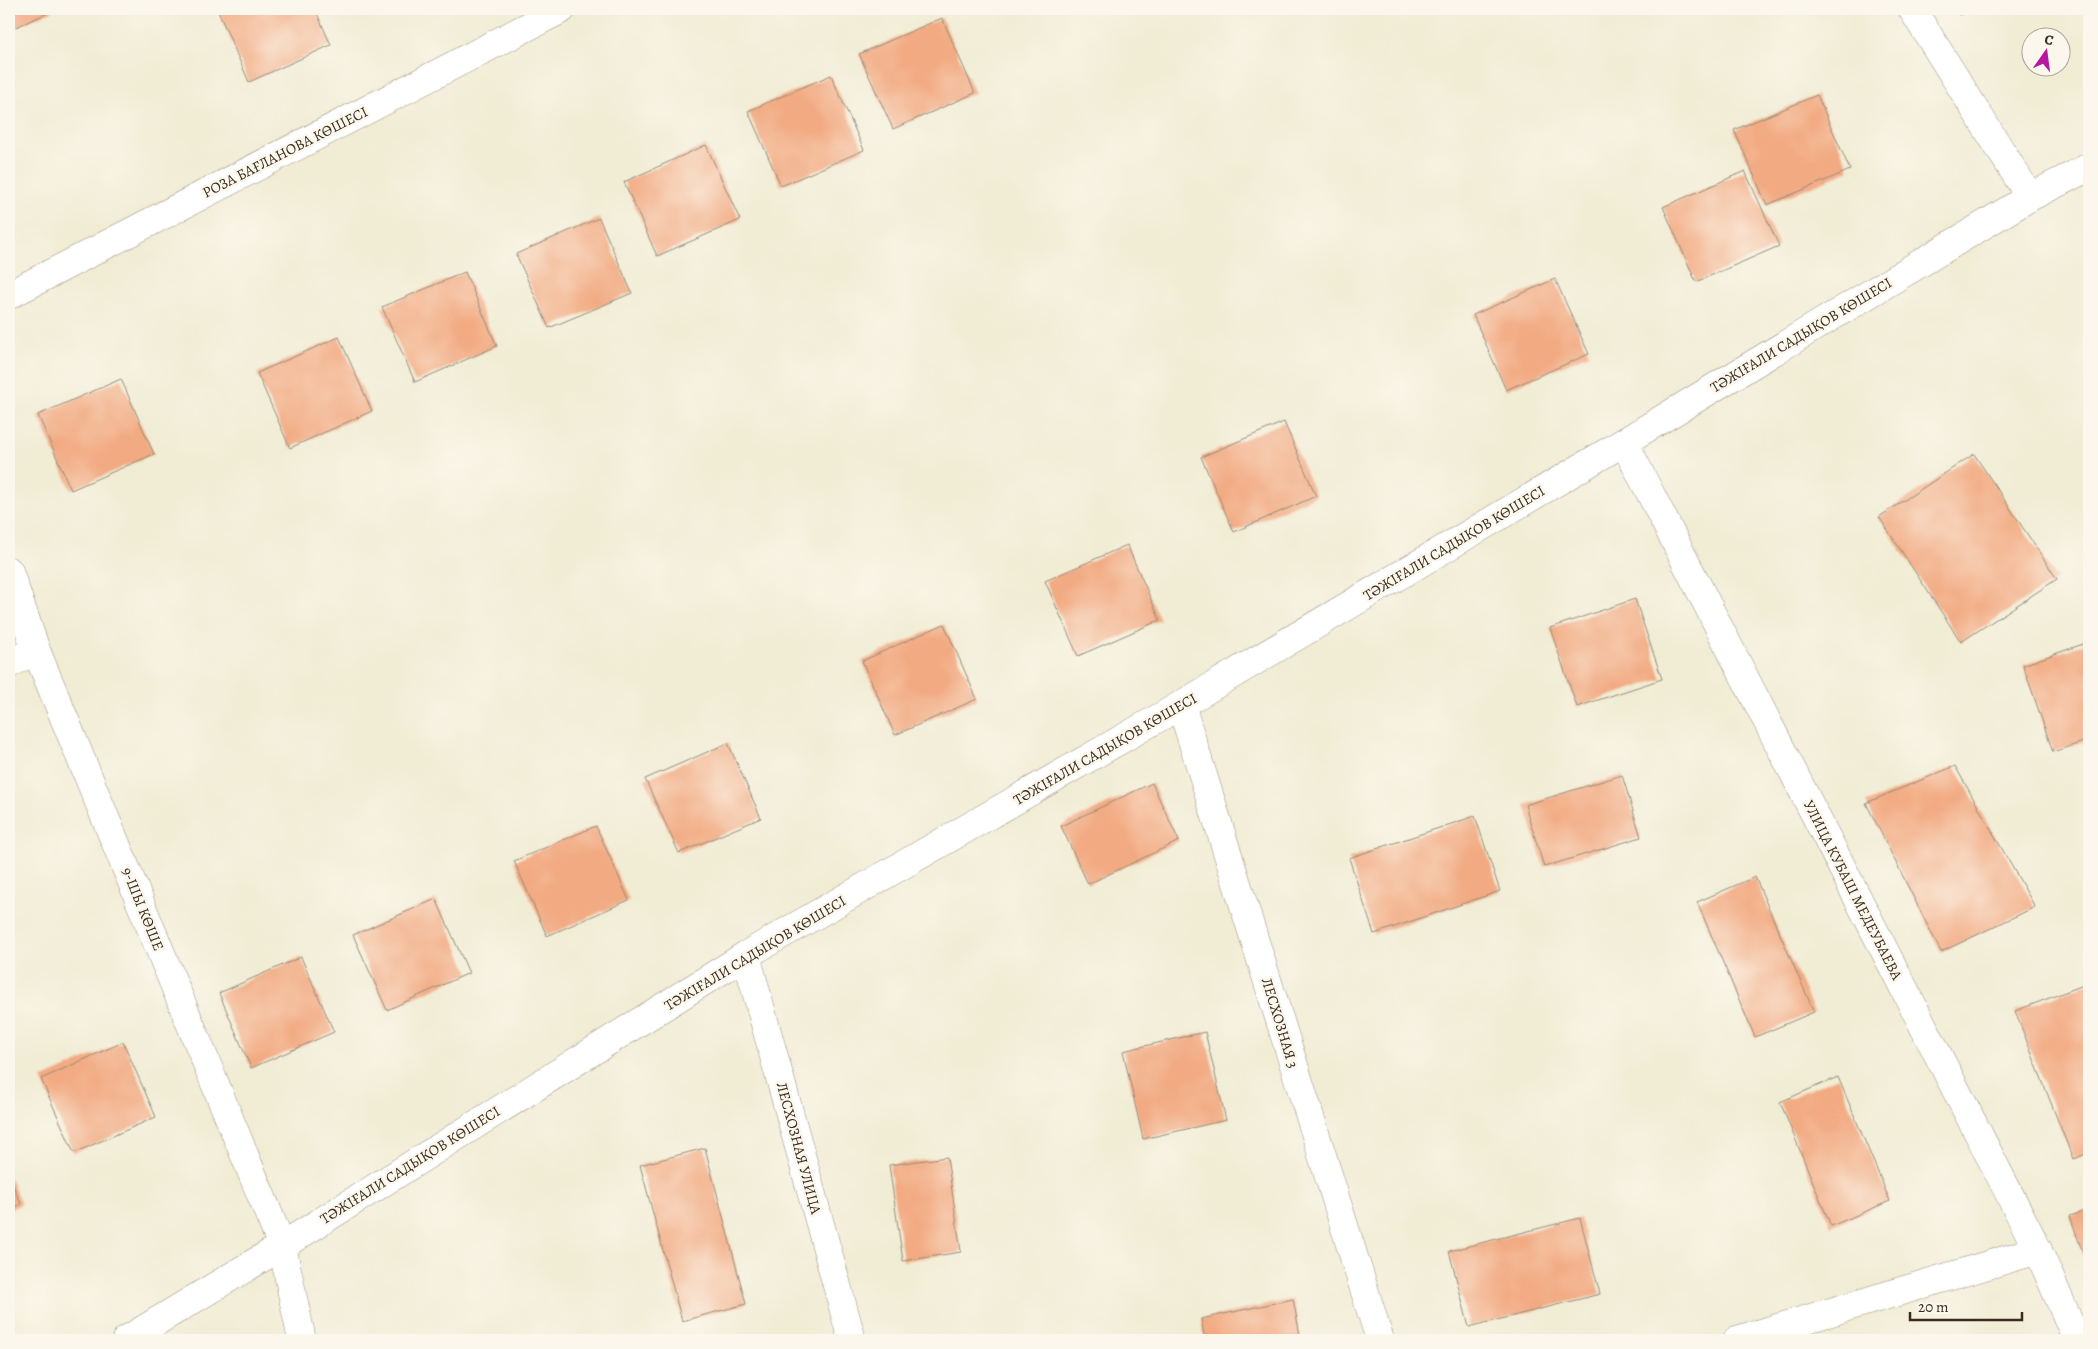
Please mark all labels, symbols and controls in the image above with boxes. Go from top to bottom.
north arrow [2020,28,2070,78]
text: С [2043,30,2056,50]
street label: РОЗА БАҒЛАНОВА КӨШЕСI [199,102,371,202]
street label: ТӘЖІҒАЛИ САДЫҚОВ КӨШЕСІ [1706,273,1896,397]
street label: ТӘЖІҒАЛИ САДЫҚОВ КӨШЕСІ [1359,481,1549,605]
street label: ТӘЖІҒАЛИ САДЫҚОВ КӨШЕСІ [1010,688,1200,810]
street label: УЛИЦА КУБАШ МЕДЕУБАЕВА [1799,797,1907,984]
street label: 9-ШЫ КӨШЕ [117,864,169,954]
street label: ТӘЖІҒАЛИ САДЫҚОВ КӨШЕСІ [660,891,850,1015]
street label: ЛЕСХОЗНАЯ 3 [1257,975,1303,1071]
street label: ЛЕСХОЗНАЯ УЛИЦА [772,1080,826,1216]
street label: ТӘЖІҒАЛИ САДЫҚОВ КӨШЕСІ [316,1101,504,1229]
scale bar [1910,1289,2023,1321]
text: 20 m [1918,1297,1949,1317]

